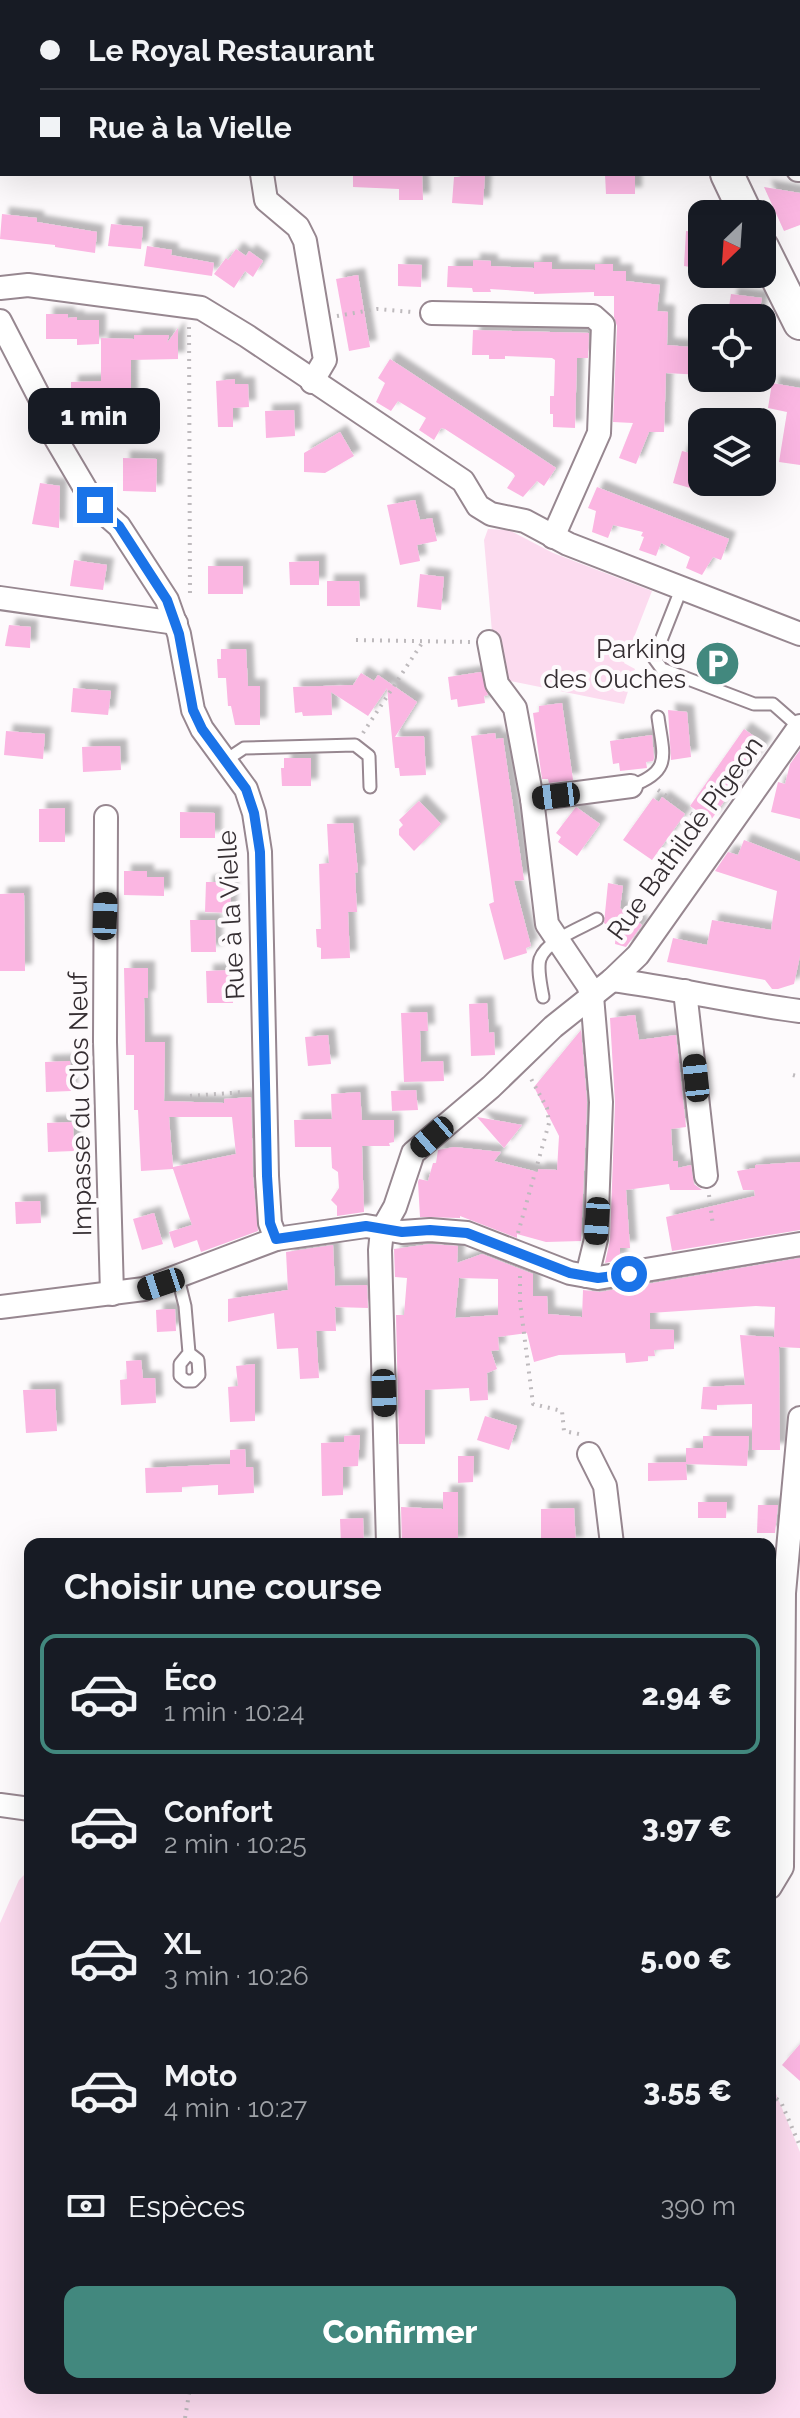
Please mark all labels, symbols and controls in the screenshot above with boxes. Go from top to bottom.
text: Le Royal Restaurant [88,33,375,68]
text: Rue à la Vielle [88,110,292,145]
north arrow [688,200,776,288]
map controls [688,200,776,496]
button: locate [688,304,776,392]
callout: 1 min [29,389,161,445]
text: 1 min [61,401,127,431]
button: layers [688,408,776,496]
route end [77,487,113,523]
place label: Parking des Ouches [543,634,686,694]
parking icon: Parking des Ouches [693,640,741,688]
street label: Rue Bathilde Pigeon [601,730,769,946]
car [531,781,581,811]
street label: Rue à la Vielle [212,829,250,1001]
car [92,892,118,940]
street label: Impasse du Clos Neuf [63,970,97,1236]
car [682,1053,710,1103]
car [406,1112,458,1162]
car [583,1196,611,1246]
route start [611,1256,647,1292]
car [134,1265,188,1303]
car [371,1369,397,1417]
text: Choisir une course [64,1565,382,1607]
icon: car [68,1658,140,1730]
text: Éco [164,1662,217,1697]
text: 2.94 € [641,1677,732,1712]
text: 1 min · 10:24 [164,1697,304,1727]
icon: car [68,1790,140,1862]
text: Confort [164,1794,273,1829]
text: 3.97 € [642,1809,732,1844]
text: 2 min · 10:25 [164,1829,307,1859]
icon: car [68,1922,140,1994]
text: XL [164,1926,201,1961]
text: 5.00 € [640,1941,732,1976]
text: 3 min · 10:26 [164,1961,309,1991]
icon: car [68,2054,140,2126]
text: Moto [164,2058,237,2093]
text: 3.55 € [643,2073,732,2108]
text: 4 min · 10:27 [164,2093,307,2123]
icon: cash [64,2184,108,2228]
text: Espèces [128,2189,245,2224]
text: 390 m [660,2191,736,2221]
button: Confirmer [64,2286,736,2378]

